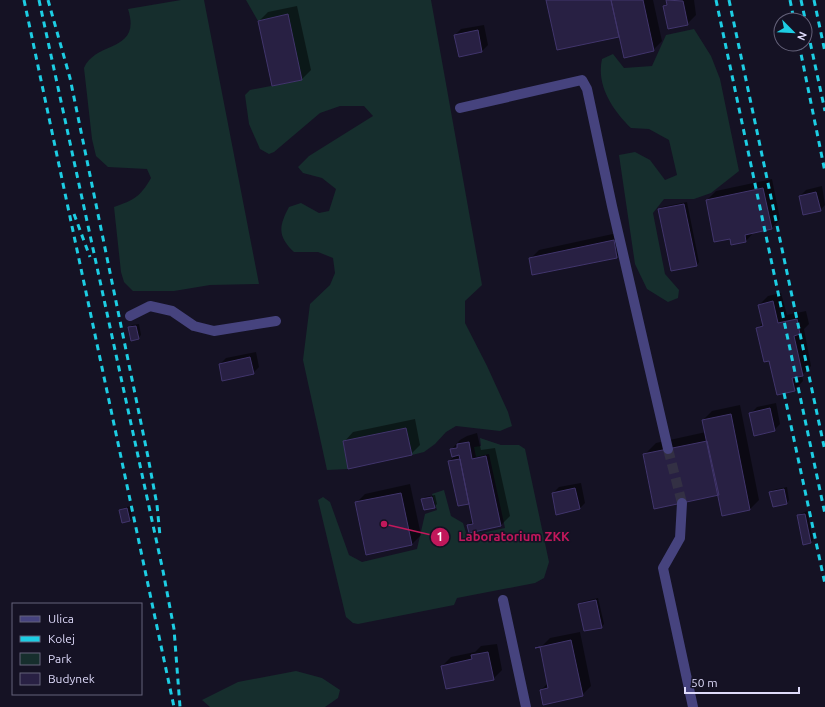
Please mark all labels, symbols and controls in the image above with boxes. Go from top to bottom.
north arrow [773,12,813,52]
text: N [795,30,809,42]
callout: Laboratorium ZKK [430,524,578,549]
text: Laboratorium ZKK [458,529,570,543]
text: 1 [437,530,443,543]
legend [12,603,142,695]
text: Ulica [48,612,74,625]
text: Kolej [48,632,75,645]
text: Park [48,652,72,665]
scale bar [685,669,799,695]
text: Budynek [48,672,95,685]
text: 50 m [691,676,718,689]

